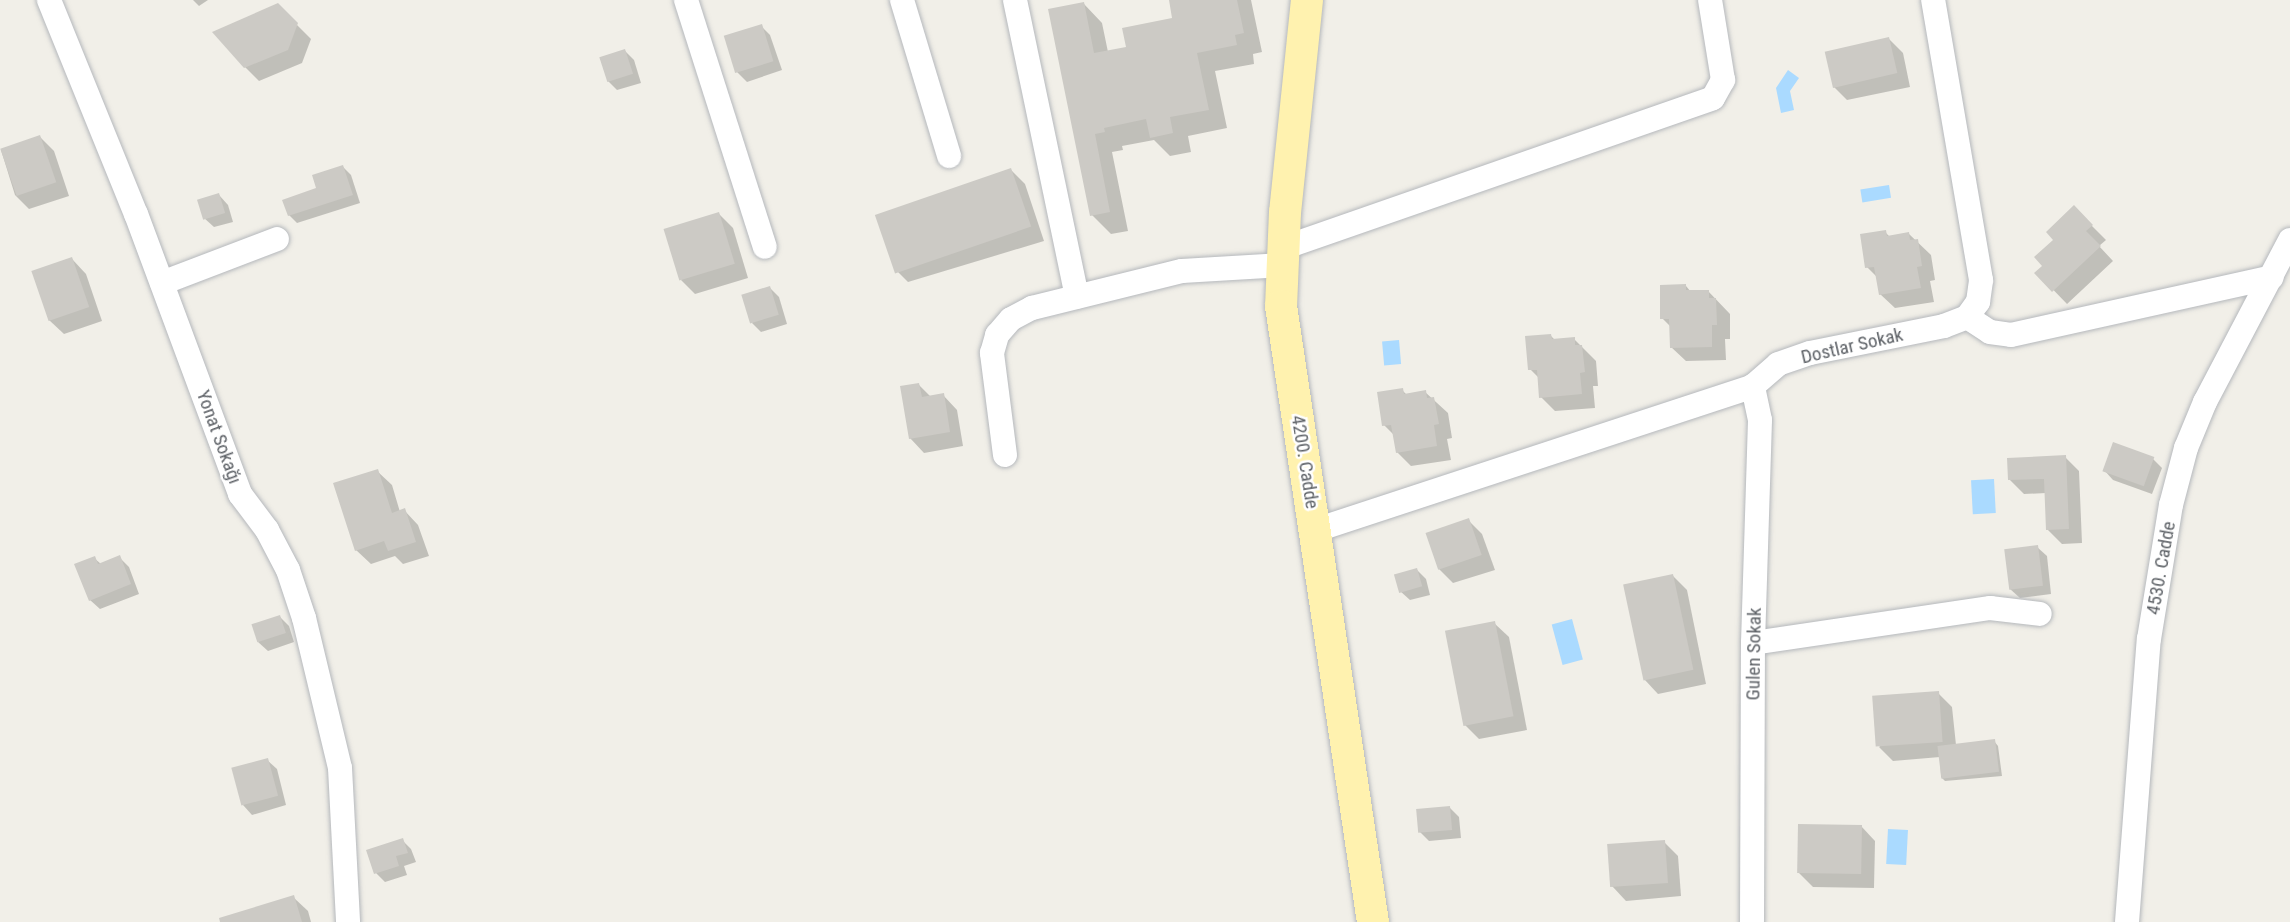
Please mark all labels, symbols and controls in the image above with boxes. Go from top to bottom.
street label: Dostlar Sokak [1799,323,1905,369]
street label: Yonat Sokağı [192,387,246,487]
street label: 4200. Cadde [1286,414,1324,510]
street label: 4530. Cadde [2142,519,2180,617]
street label: Gulen Sokak [1742,607,1766,701]

